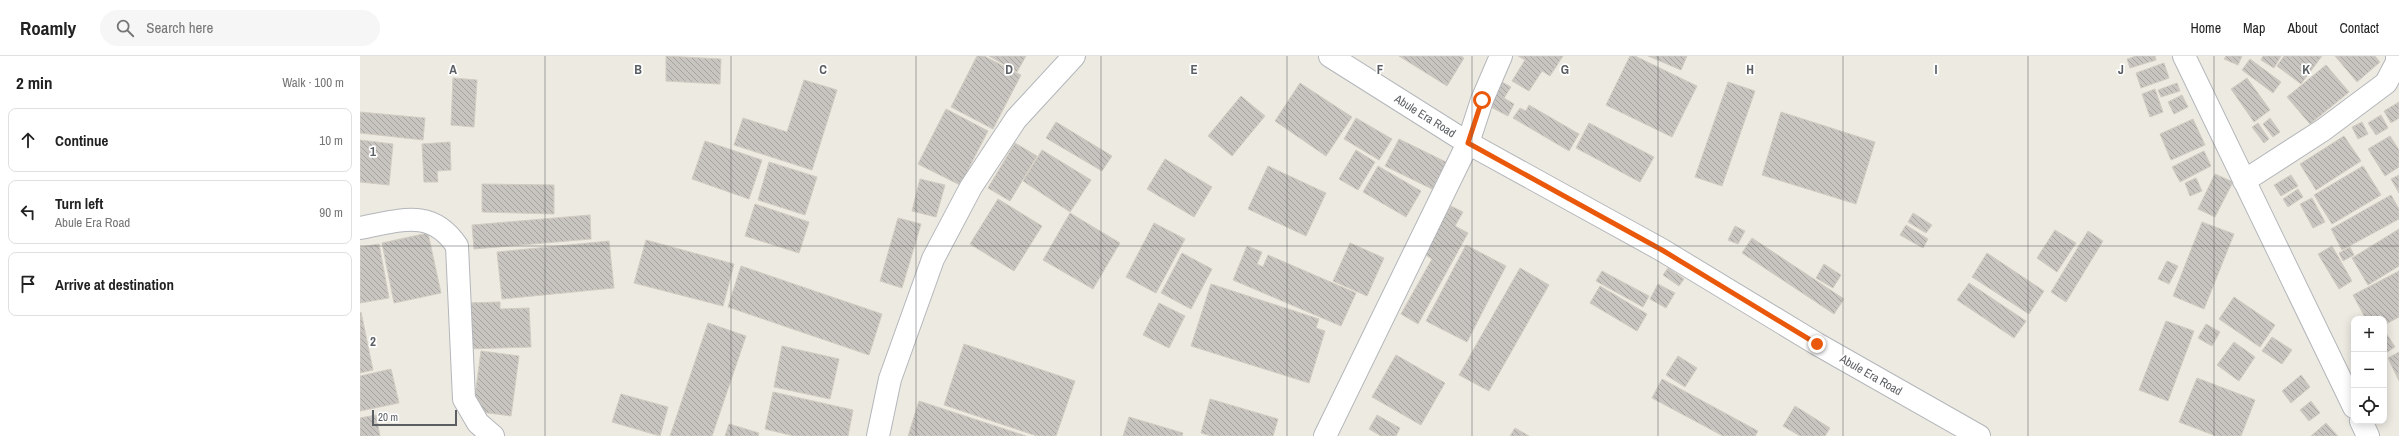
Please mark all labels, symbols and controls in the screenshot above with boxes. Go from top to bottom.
search box [100,10,380,46]
text: Roamly [20,15,76,41]
icon: search [114,17,136,39]
text: Search here [146,17,213,38]
text: Home [2190,19,2221,37]
text: Map [2243,19,2265,37]
text: About [2287,19,2317,37]
text: Contact [2339,19,2379,37]
text: A [449,61,457,78]
text: B [634,61,642,78]
text: C [819,61,827,78]
text: D [1005,61,1013,78]
text: E [1190,61,1198,78]
text: F [1377,61,1384,78]
text: G [1561,61,1569,78]
text: H [1746,61,1754,78]
text: I [1935,61,1938,78]
text: J [2118,61,2124,78]
text: K [2302,61,2310,78]
text: 2 min [16,71,52,94]
text: Walk · 100 m [282,74,344,91]
street label: Abule Era Road [1390,90,1459,141]
route start [1473,91,1491,109]
icon: ahead [17,129,39,151]
text: Continue [55,130,108,151]
text: 10 m [319,132,343,149]
text: 1 [370,143,376,160]
text: Turn left [55,193,103,214]
icon: left [17,201,39,223]
text: 90 m [319,204,343,221]
text: Abule Era Road [55,214,130,231]
icon: arrive [17,273,39,295]
text: Arrive at destination [55,274,174,295]
map controls [2351,316,2387,424]
button: + [2351,316,2387,352]
text: 2 [370,333,376,350]
route end [1808,335,1826,353]
street label: Abule Era Road [1836,350,1905,399]
button: − [2351,352,2387,388]
button: locate [2351,388,2387,424]
scale bar [372,408,457,427]
text: 20 m [378,410,398,424]

